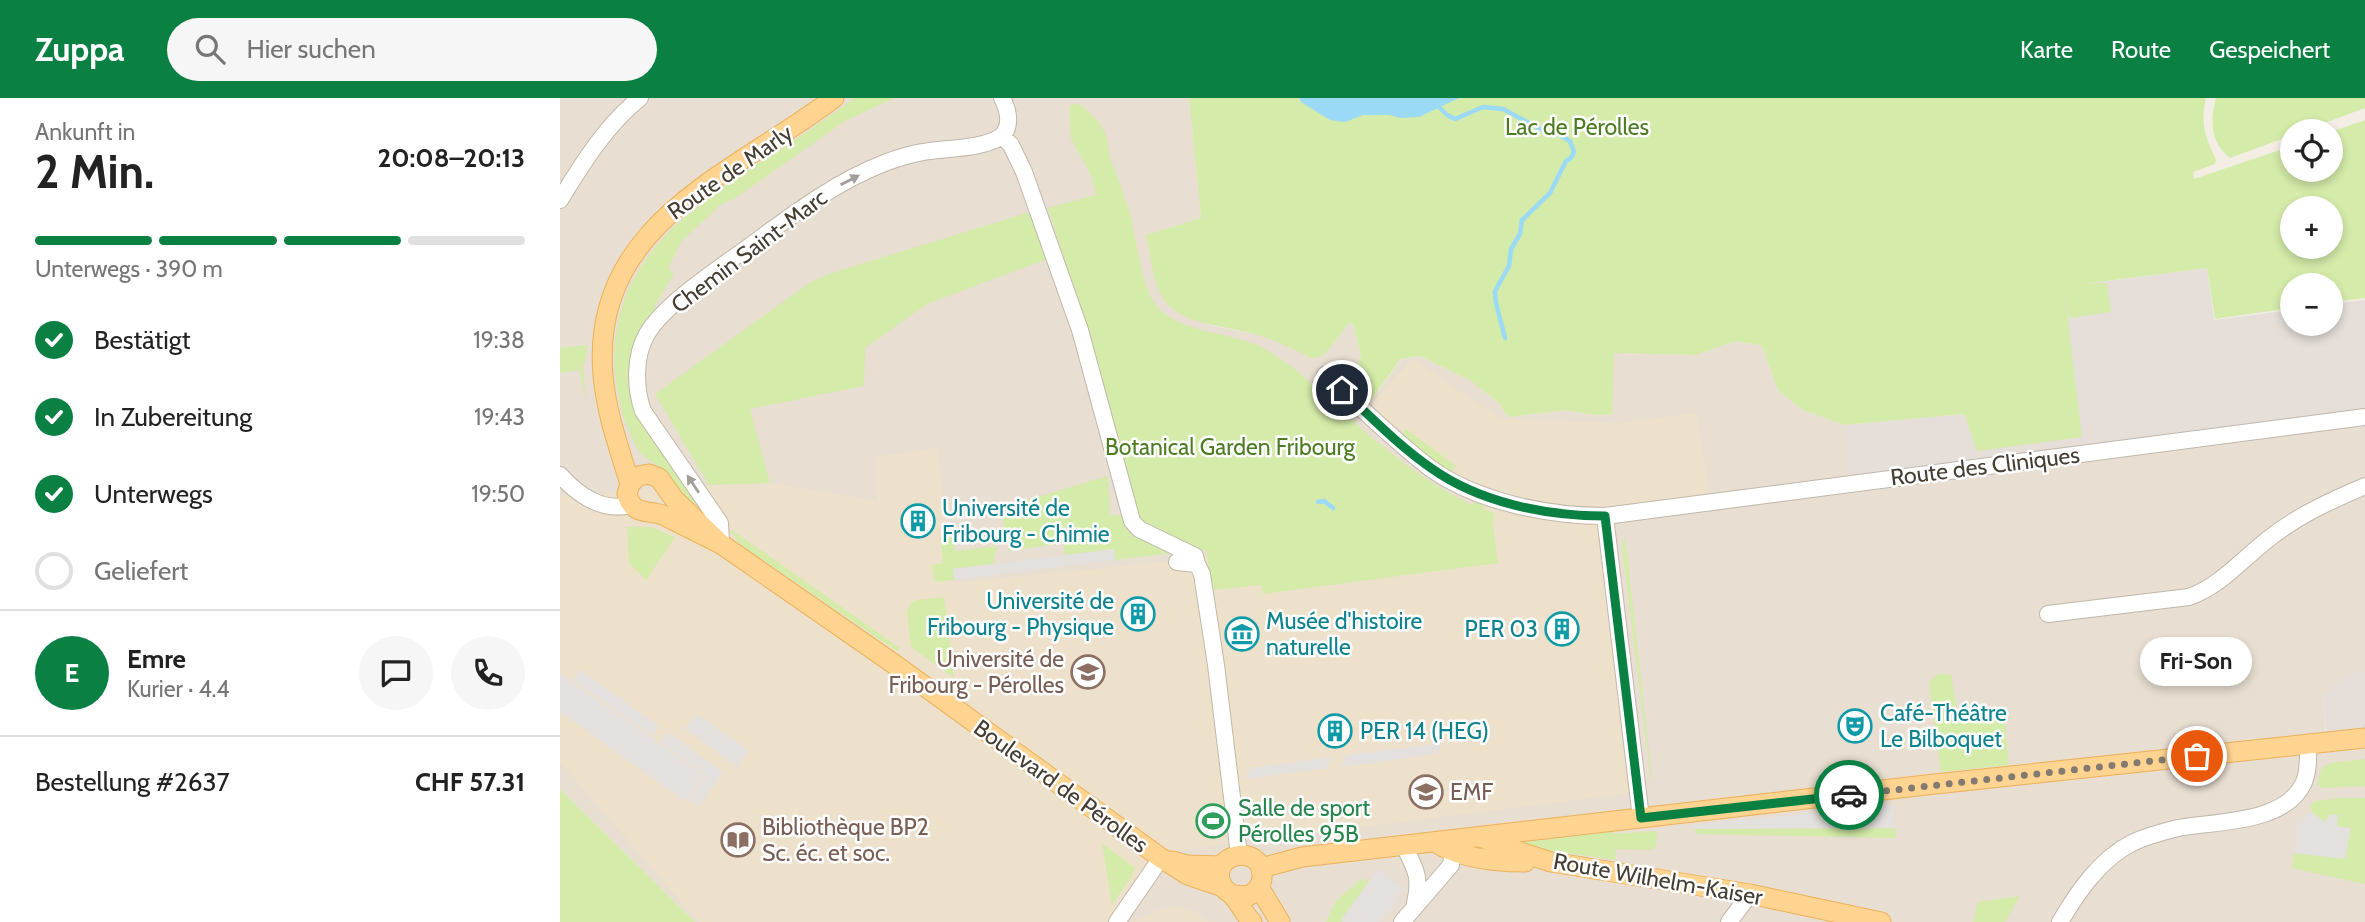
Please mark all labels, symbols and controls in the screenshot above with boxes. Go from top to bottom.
search box [167,18,657,81]
text: Zuppa [35,29,125,69]
icon: search [191,30,229,68]
text: Hier suchen [247,33,376,65]
text: Karte [2020,35,2073,64]
text: Route [2111,35,2171,64]
text: Gespeichert [2209,35,2330,64]
park label: Lac de Pérolles [1505,113,1649,141]
text: Ankunft in [35,118,135,146]
street label: Route de Marly [662,118,798,225]
map controls [2280,119,2343,336]
button: locate [2280,119,2343,182]
text: 20:08–20:13 [377,142,525,174]
text: 2 Min. [35,144,154,200]
one-way arrow [840,175,860,186]
street label: Chemin Saint-Marc [665,183,833,319]
button: + [2280,196,2343,259]
text: Unterwegs · 390 m [35,255,223,283]
button: − [2280,273,2343,336]
icon: check [35,321,73,359]
text: Bestätigt [94,324,191,356]
text: 19:38 [473,326,525,354]
pin [1312,360,1372,420]
icon: home [1323,371,1361,409]
icon: check [35,398,73,436]
text: In Zubereitung [94,401,252,433]
text: 19:43 [474,403,525,431]
park label: Botanical Garden Fribourg [1105,433,1356,461]
street label: Route des Cliniques [1889,441,2081,491]
icon: check [35,475,73,513]
one-way arrow [686,475,700,493]
text: Unterwegs [94,478,213,510]
text: 19:50 [471,480,525,508]
place label: Université de Fribourg - Chimie [942,494,1110,548]
building icon: Université de Fribourg - Chimie [899,502,937,540]
text: Geliefert [94,555,188,587]
place label: Université de Fribourg - Physique [927,587,1114,641]
building icon: Université de Fribourg - Physique [1119,595,1157,633]
place label: Musée d'histoire naturelle [1266,607,1422,661]
building icon: PER 03 [1543,610,1581,648]
museum icon: Musée d'histoire naturelle [1223,615,1261,653]
place label: PER 03 [1465,615,1538,643]
button: chat [359,636,433,710]
button: phone [451,636,525,710]
callout: Fri-Son [2141,637,2253,686]
text: Emre [127,643,186,675]
place label: Université de Fribourg - Pérolles [888,645,1064,699]
text: Fri-Son [2159,647,2233,675]
school or university icon: Université de Fribourg - Pérolles [1069,653,1107,691]
text: E [65,657,79,689]
text: Kurier · 4.4 [127,675,230,703]
place label: Café-Théâtre Le Bilboquet [1880,699,2007,753]
theatre icon: Café-Théâtre Le Bilboquet [1836,707,1874,745]
building icon: PER 14 (HEG) [1316,712,1354,750]
street label: Boulevard de Pérolles [968,713,1154,859]
place label: PER 14 (HEG) [1360,717,1489,745]
pin [2167,726,2227,786]
icon: bag [2178,737,2216,775]
courier [1814,760,1884,830]
text: Bestellung #2637 [35,766,230,798]
text: CHF 57.31 [415,766,525,798]
school or university icon: EMF [1407,773,1445,811]
icon: car [1830,776,1868,814]
place label: EMF [1450,778,1493,806]
place label: Salle de sport Pérolles 95B [1238,794,1370,848]
sports icon: Salle de sport Pérolles 95B [1194,802,1232,840]
place label: Bibliothèque BP2 Sc. éc. et soc. [762,813,929,867]
library icon: Bibliothèque BP2 Sc. éc. et soc. [719,821,757,859]
street label: Route Wilhelm-Kaiser [1551,847,1765,911]

